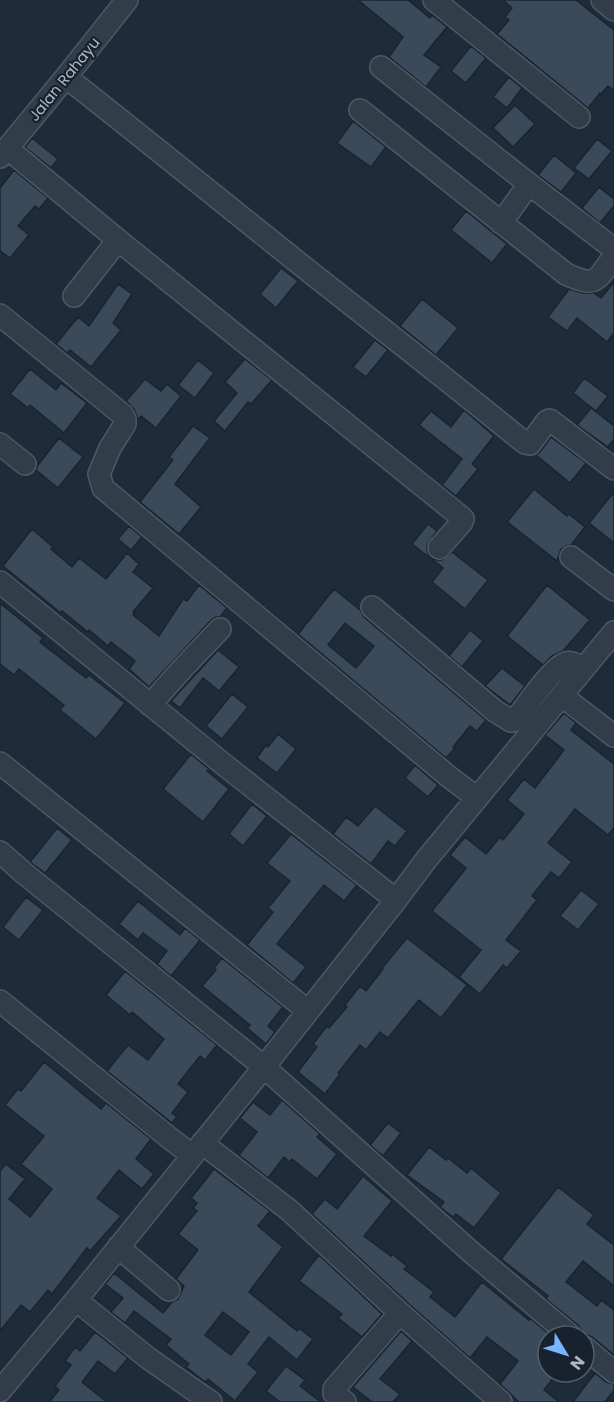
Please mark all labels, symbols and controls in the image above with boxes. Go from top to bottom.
street label: Jalan Rahayu [24,33,104,125]
north arrow [536,1324,596,1384]
text: N [565,1351,590,1375]

